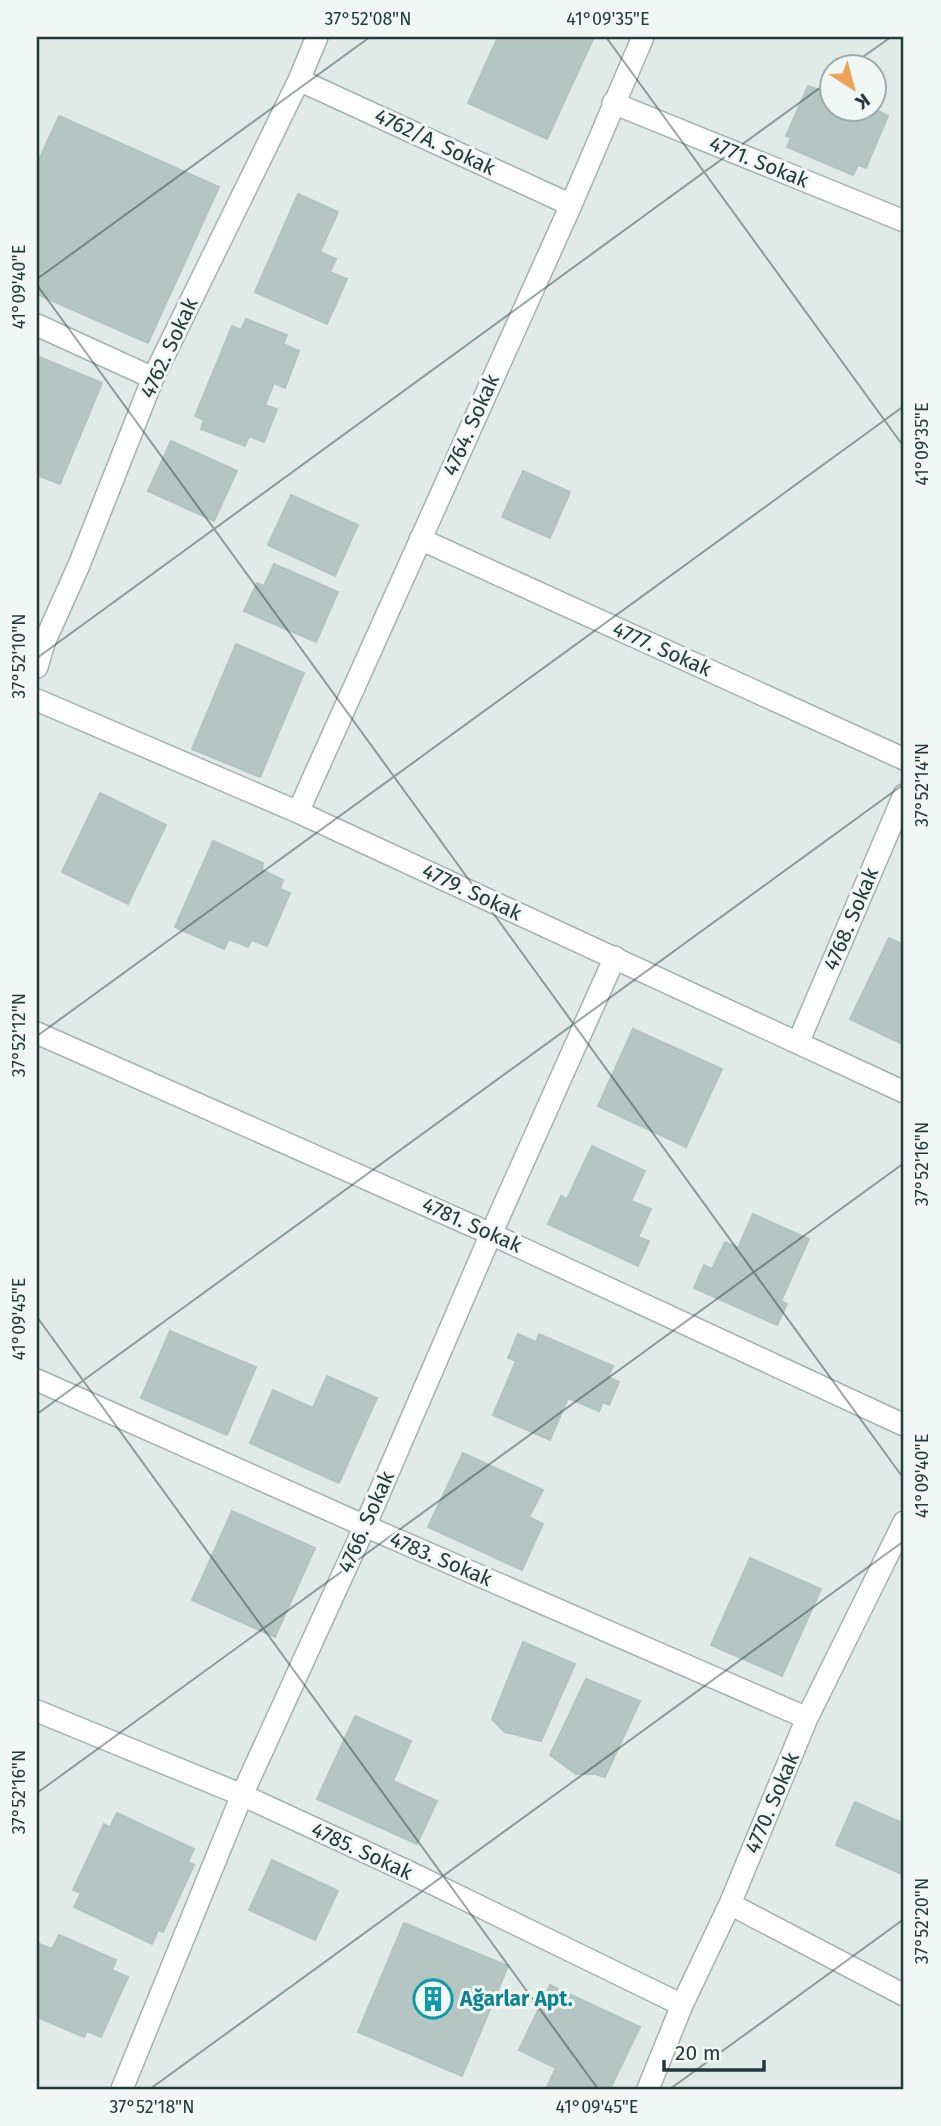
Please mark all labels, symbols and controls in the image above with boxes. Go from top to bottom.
text: 37°52'08"N [324,8,412,30]
text: 41°09'35"E [566,8,650,30]
north arrow [818,52,888,122]
text: K [850,89,874,115]
street label: 4762/A. Sokak [371,103,500,181]
street label: 4771. Sokak [705,130,813,194]
text: 41°09'40"E [8,245,30,329]
street label: 4762. Sokak [134,293,204,402]
street label: 4764. Sokak [437,370,505,480]
text: 41°09'35"E [911,402,933,486]
text: 37°52'10"N [8,613,30,699]
street label: 4777. Sokak [608,616,716,682]
text: 37°52'14"N [911,743,933,827]
street label: 4779. Sokak [418,858,526,926]
street label: 4768. Sokak [818,863,884,974]
text: 37°52'12"N [8,993,30,1077]
text: 37°52'16"N [911,1122,933,1206]
street label: 4781. Sokak [418,1191,526,1259]
text: 41°09'45"E [8,1278,30,1360]
text: 41°09'40"E [911,1434,933,1518]
street label: 4766. Sokak [332,1467,400,1577]
street label: 4783. Sokak [386,1526,496,1592]
street label: 4770. Sokak [739,1748,805,1858]
text: 37°52'16"N [8,1750,30,1834]
street label: 4785. Sokak [307,1816,417,1886]
text: 37°52'20"N [911,1878,933,1964]
building icon: Ağarlar Apt. [412,1978,454,2020]
place label: Ağarlar Apt. [459,1986,573,2012]
scale bar [664,2028,764,2072]
text: 20 m [675,2040,721,2066]
text: 37°52'18"N [109,2096,195,2118]
text: 41°09'45"E [556,2096,638,2118]

